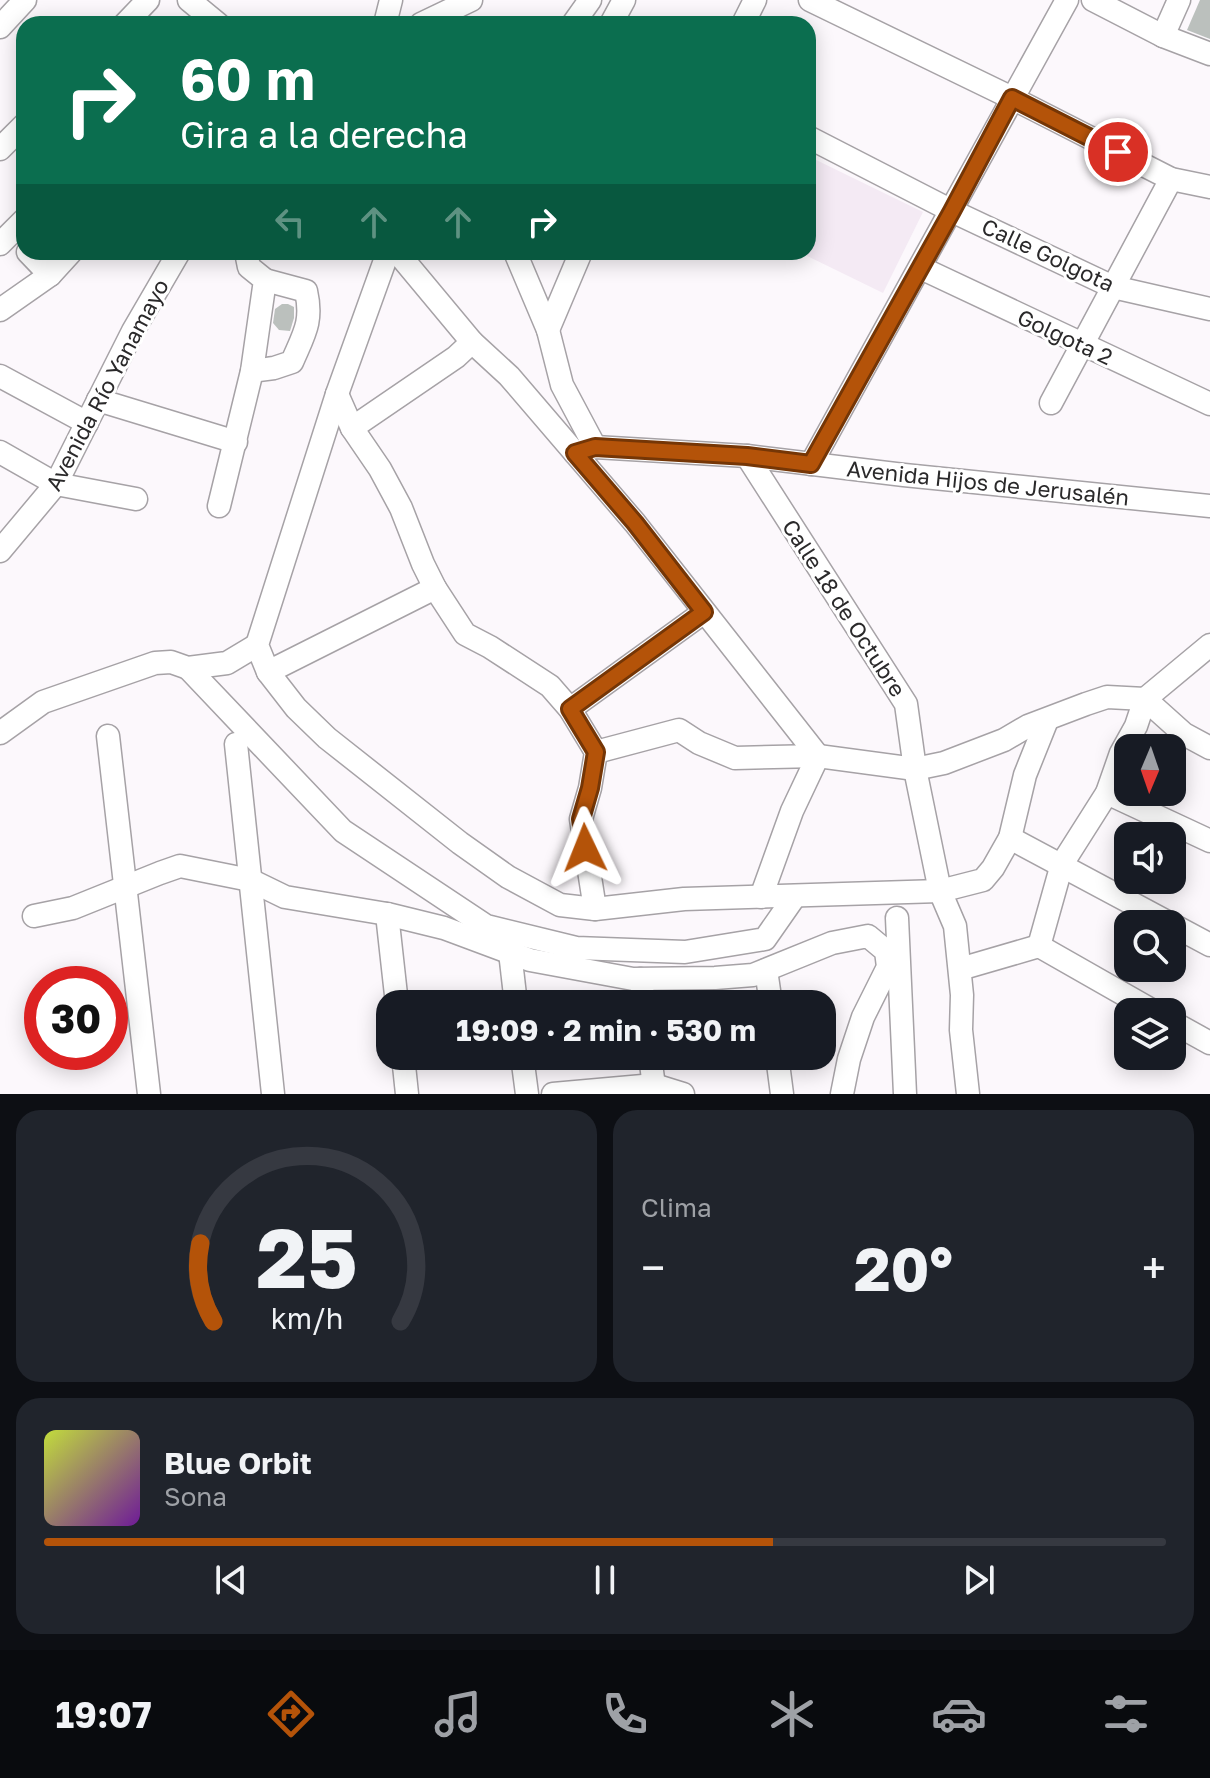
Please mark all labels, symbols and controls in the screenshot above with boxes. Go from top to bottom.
text: 60 m [180,45,315,112]
icon: right [48,48,152,152]
text: Gira a la derecha [180,113,468,156]
pin [1084,118,1152,186]
icon: arrive [1096,130,1140,174]
icon: left [268,200,312,244]
icon: ahead [352,200,396,244]
icon: ahead [436,200,480,244]
icon: right [520,200,564,244]
street label: Calle Golgota [978,212,1119,297]
street label: Avenida Río Yanamayo [39,274,174,495]
street label: Golgota 2 [1013,303,1117,370]
street label: Avenida Hijos de Jerusalén [846,454,1131,511]
street label: Calle 18 de Octubre [777,514,912,701]
north arrow [1114,734,1186,806]
map controls [1114,734,1186,1070]
position arrow [543,806,627,890]
button: sound [1114,822,1186,894]
button: search [1114,910,1186,982]
speed limit sign: 30 [24,966,128,1070]
button: layers [1114,998,1186,1070]
text: 19:09 · 2 min · 530 m [456,1012,756,1048]
text: Clima [641,1192,712,1223]
text: 25 [256,1206,357,1306]
text: 20° [854,1232,953,1304]
text: − [641,1241,665,1294]
text: + [1142,1241,1166,1294]
text: km/h [270,1301,343,1335]
text: Blue Orbit [164,1445,312,1481]
text: Sona [164,1481,227,1512]
icon: previous [209,1558,253,1602]
icon: pause [583,1558,627,1602]
icon: next [957,1558,1001,1602]
icon: directions [263,1686,319,1742]
icon: music [430,1686,486,1742]
icon: phone [597,1686,653,1742]
icon: climate [764,1686,820,1742]
icon: car [931,1686,987,1742]
icon: filters [1098,1686,1154,1742]
text: 19:07 [56,1693,152,1736]

